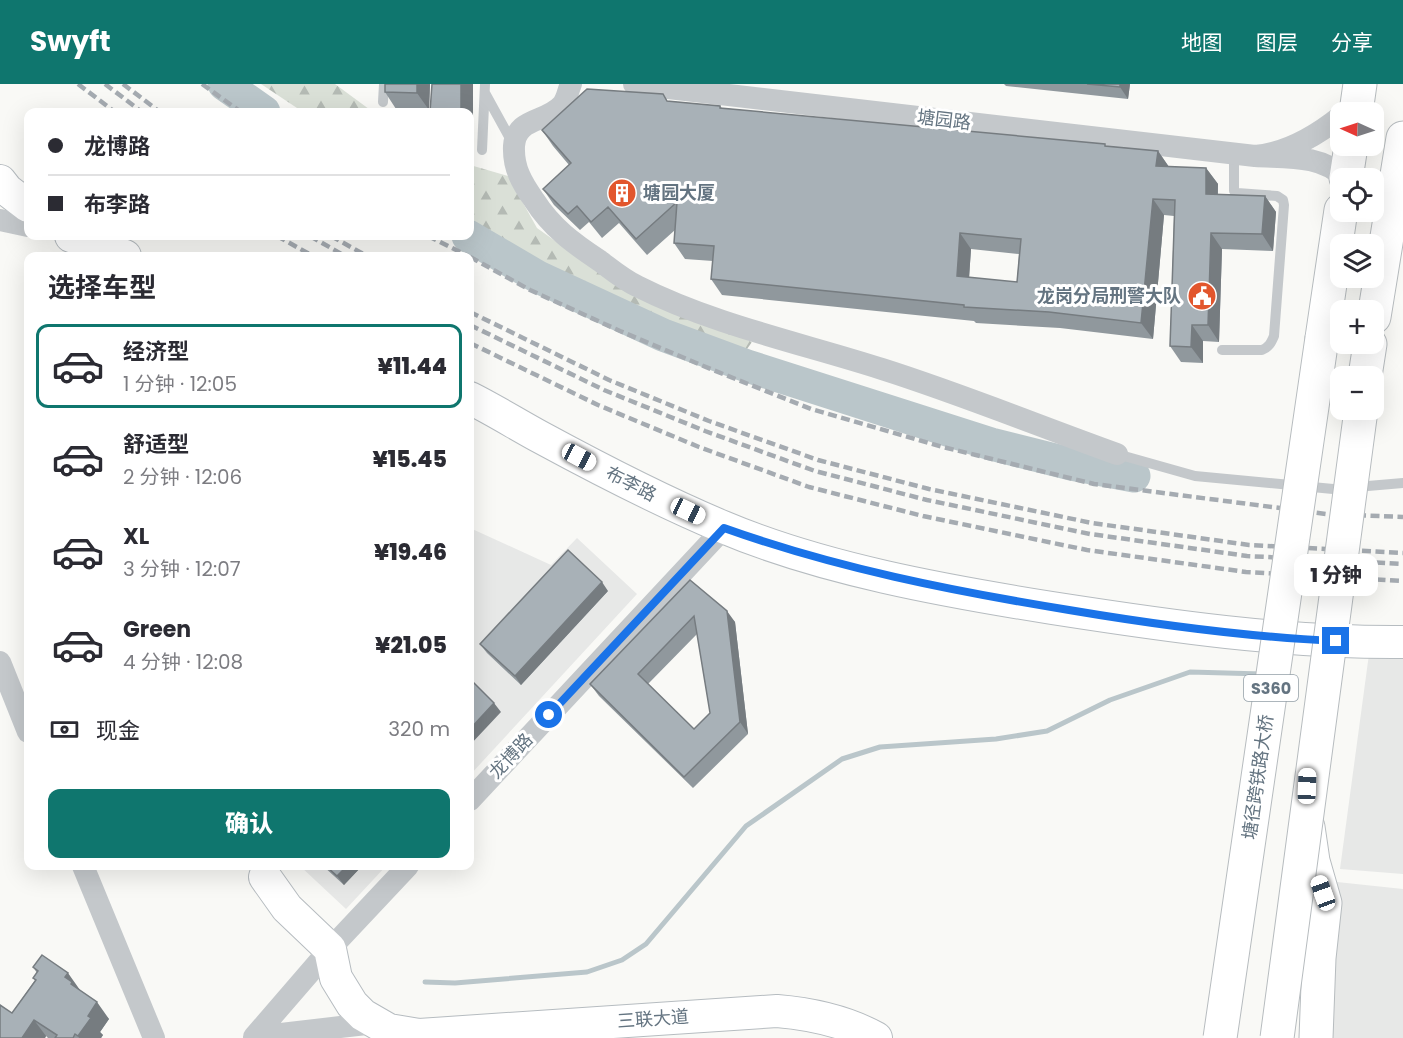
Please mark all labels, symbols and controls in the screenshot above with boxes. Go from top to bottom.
text: Swyft [30,22,111,61]
text: 地图 [1181,28,1223,57]
text: 图层 [1256,28,1298,57]
text: 分享 [1331,28,1373,57]
north arrow [1330,102,1384,156]
map controls [1330,102,1384,420]
street label: 塘园路 [916,104,972,135]
text: 龙博路 [84,131,150,162]
button: locate [1330,168,1384,222]
building icon: 塘园大厦 [606,177,638,209]
place label: 塘园大厦 [643,180,715,205]
text: 布李路 [84,189,150,220]
button: layers [1330,234,1384,288]
text: 选择车型 [48,269,156,306]
public building icon: 龙岗分局刑警大队 [1186,280,1218,312]
place label: 龙岗分局刑警大队 [1037,283,1181,308]
button: + [1330,300,1384,354]
text: 经济型 [123,336,189,367]
icon: car [51,339,105,393]
text: ¥11.44 [378,351,447,382]
button: − [1330,366,1384,420]
text: 1 分钟 · 12:05 [123,370,237,398]
text: 舒适型 [123,429,189,460]
icon: car [51,432,105,486]
car [559,441,599,473]
text: ¥15.45 [372,444,447,475]
street label: 布李路 [601,460,661,507]
text: 2 分钟 · 12:06 [123,463,242,491]
car [668,495,708,527]
text: XL [123,521,149,552]
icon: car [51,525,105,579]
text: ¥19.46 [374,537,447,568]
callout: 1 分钟 [1294,554,1378,596]
text: 3 分钟 · 12:07 [123,555,241,583]
text: 1 分钟 [1310,561,1362,589]
text: Green [123,614,191,645]
icon: car [51,618,105,672]
route end [1322,627,1349,654]
text: ¥21.05 [375,630,447,661]
text: 4 分钟 · 12:08 [123,648,243,676]
road number: S360 [1244,675,1298,701]
route start [535,701,562,728]
icon: cash [48,713,81,746]
street label: 塘径跨铁路大桥 [1236,713,1279,841]
text: 现金 [96,715,140,746]
text: 320 m [388,715,450,743]
street label: 龙博路 [483,727,538,784]
car [1297,768,1317,804]
button: 确认 [48,789,450,858]
car [1308,873,1338,913]
street label: 三联大道 [616,1004,690,1033]

